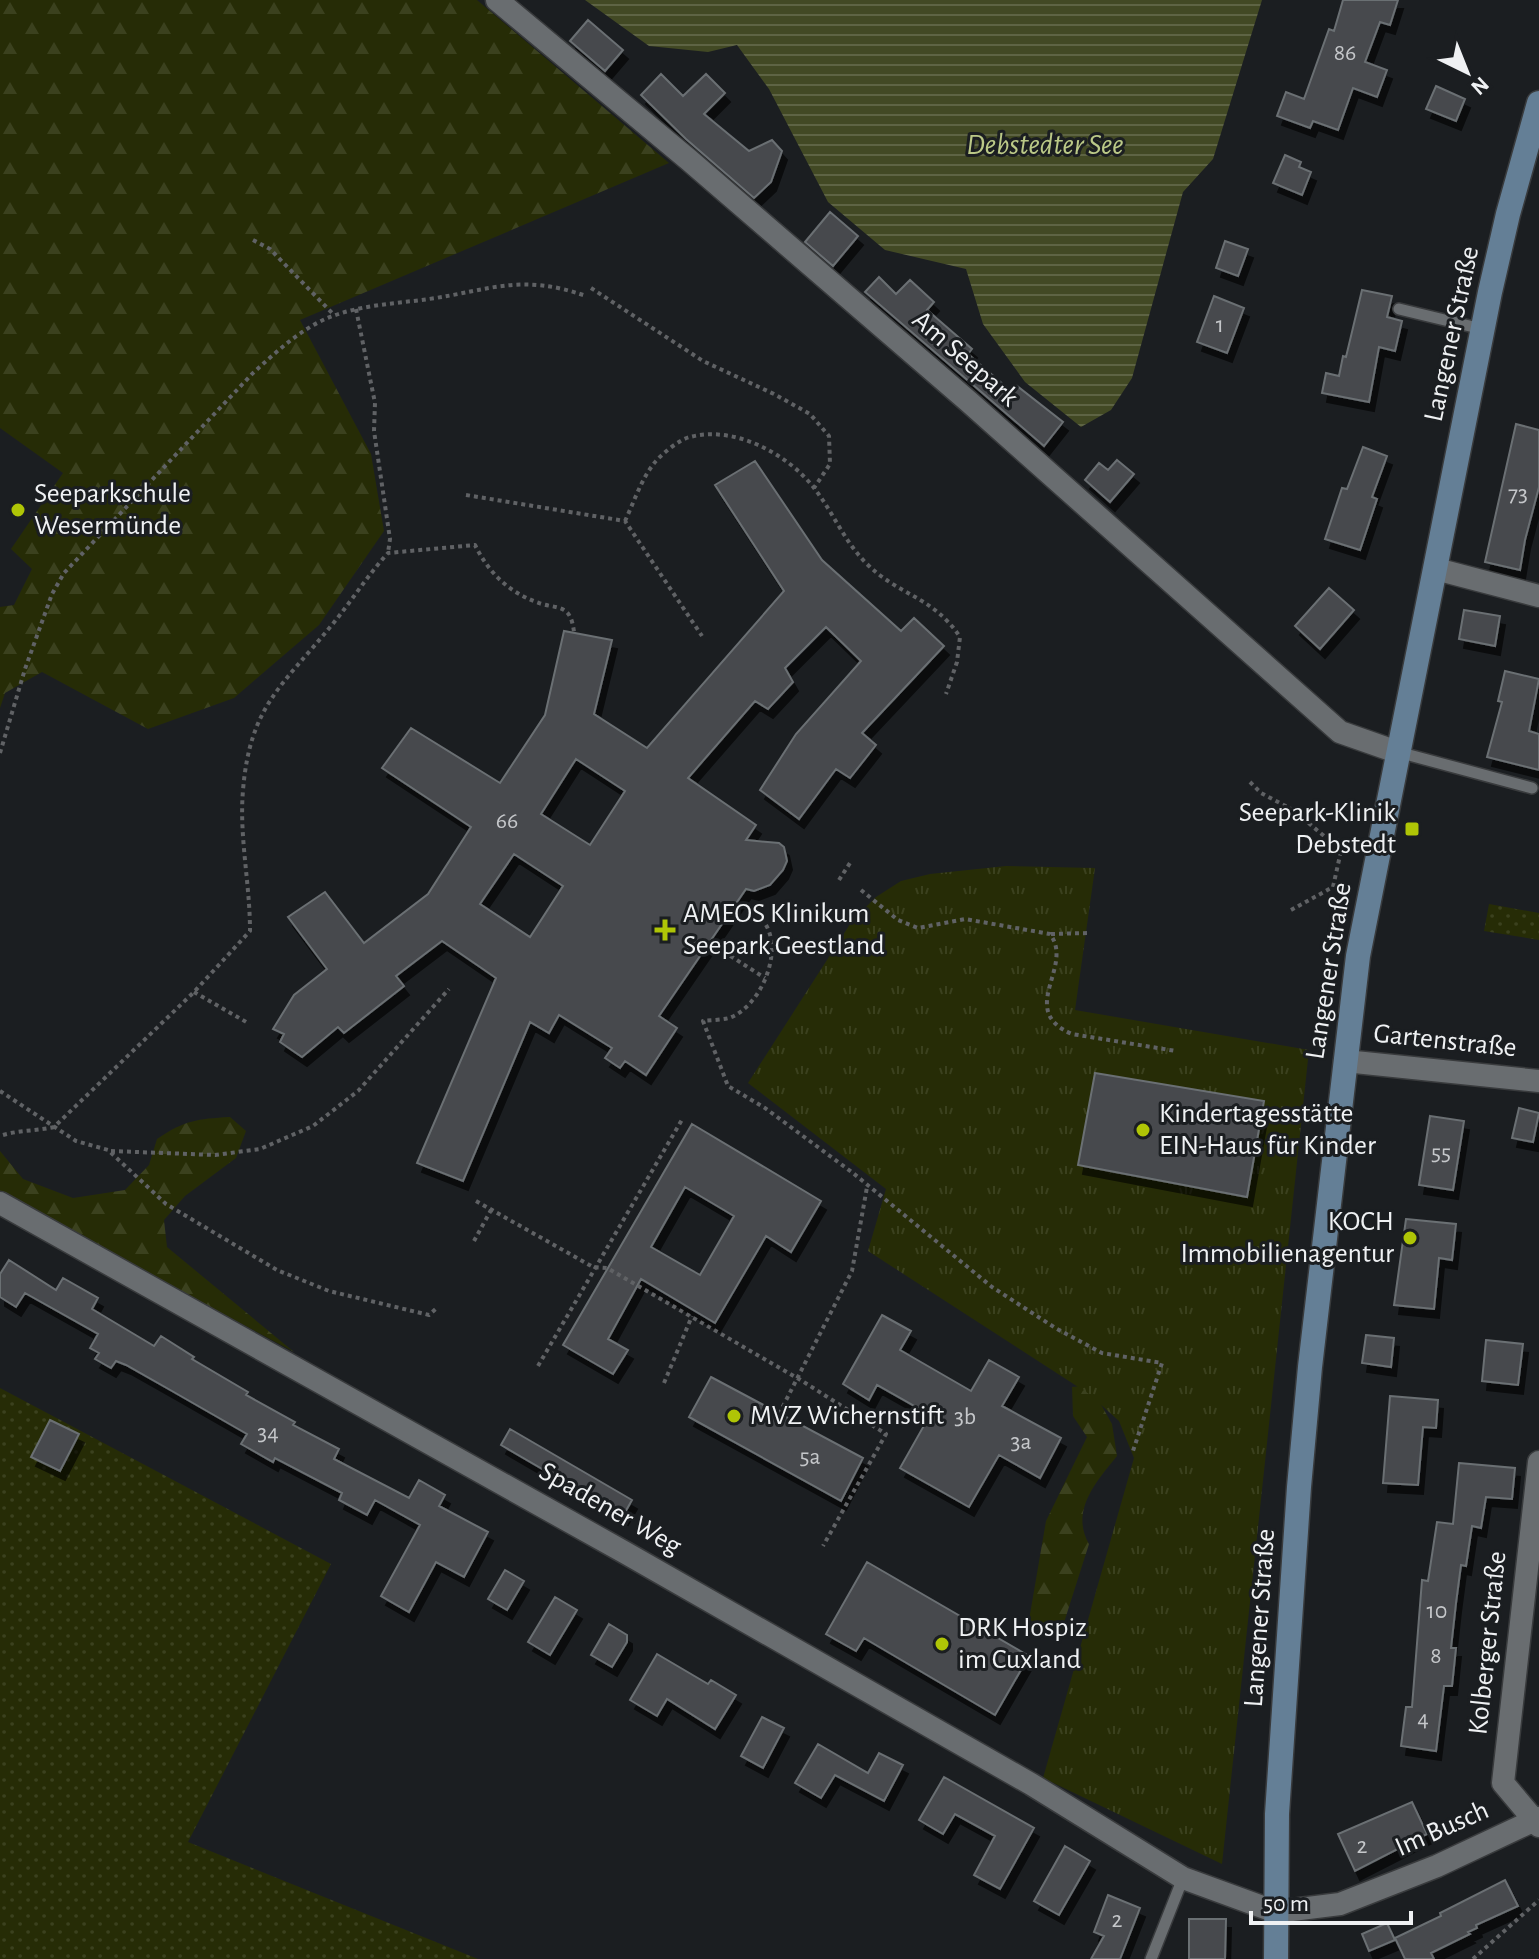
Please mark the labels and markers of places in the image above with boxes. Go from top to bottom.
place label: Seeparkschule Wesermünde [34,480,191,540]
marker: Seeparkschule Wesermünde [9,501,27,519]
place label: Seepark-Klinik Debstedt [1239,799,1396,859]
marker: Seepark-Klinik Debstedt [1403,820,1421,838]
place label: AMEOS Klinikum Seepark Geestland [683,900,885,960]
marker: AMEOS Klinikum Seepark Geestland [654,919,676,941]
place label: Kindertagesstätte EIN-Haus für Kinder [1159,1100,1376,1160]
marker: Kindertagesstätte EIN-Haus für Kinder [1134,1121,1152,1139]
place label: KOCH Immobilienagentur [1180,1208,1394,1268]
marker: KOCH Immobilienagentur [1401,1229,1419,1247]
place label: MVZ Wichernstift [750,1402,944,1430]
marker: MVZ Wichernstift [725,1407,743,1425]
place label: DRK Hospiz im Cuxland [958,1614,1087,1674]
marker: DRK Hospiz im Cuxland [933,1635,951,1653]

